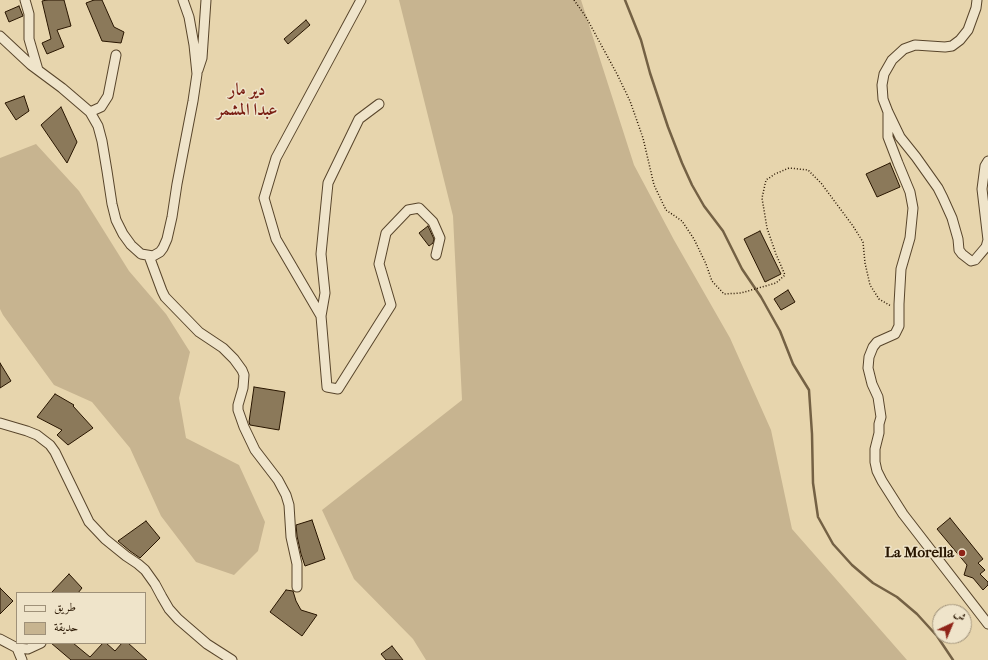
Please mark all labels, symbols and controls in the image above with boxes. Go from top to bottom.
district label: دير مار عبدا المشمر [217,81,277,121]
place label: La Morella [885,544,954,562]
marker: La Morella [957,548,967,558]
legend [16,592,146,644]
text: طريق [54,600,76,614]
north arrow [932,604,972,644]
text: ش [952,607,968,624]
text: حديقة [54,620,78,634]

